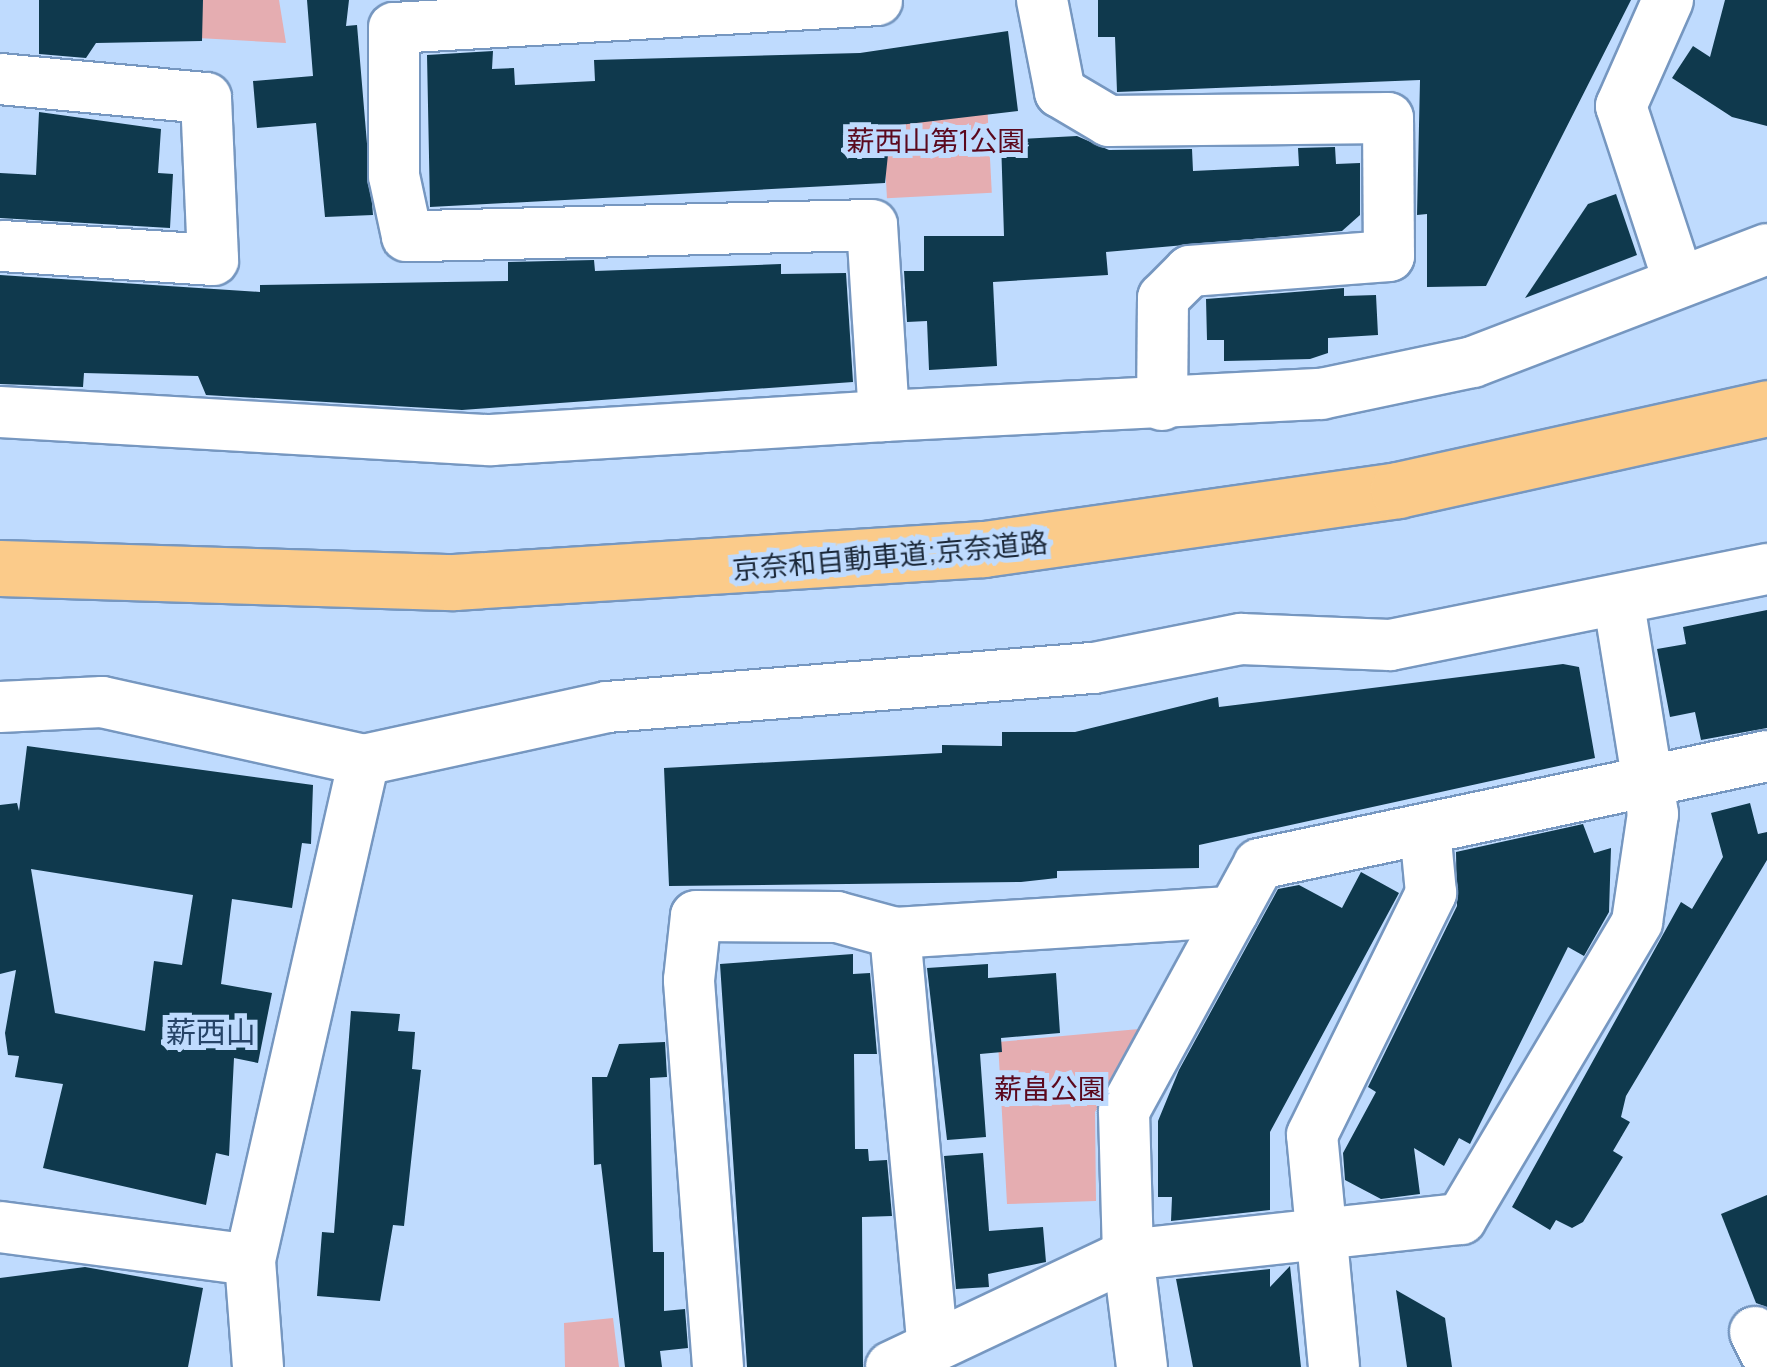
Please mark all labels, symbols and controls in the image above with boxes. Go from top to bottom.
park label: 薪西山第1公園 [847,123,1025,157]
street label: 京奈和自動車道;京奈道路 [731,524,1049,586]
district label: 薪西山 [166,1014,256,1050]
park label: 薪畠公園 [994,1071,1106,1105]

